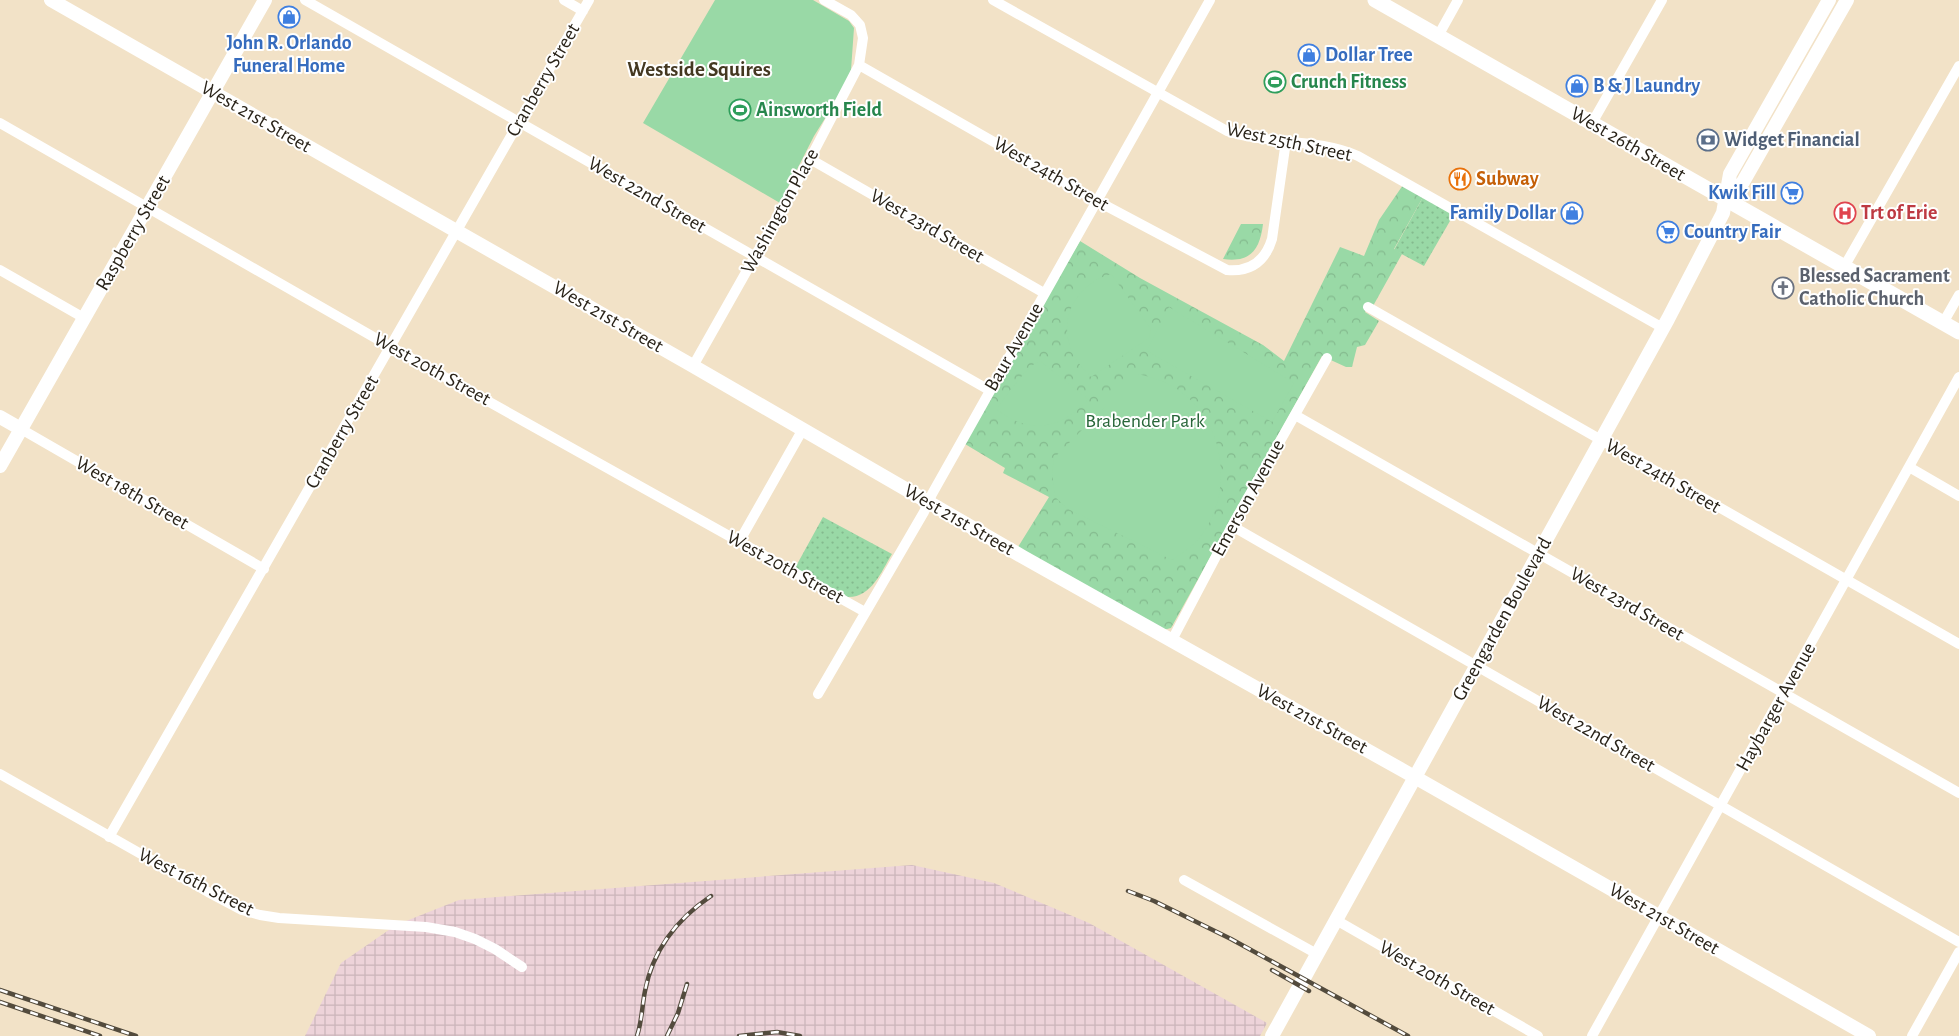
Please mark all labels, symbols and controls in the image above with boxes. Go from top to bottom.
shop icon: John R. Orlando Funeral Home [277,5,301,29]
street label: Cranberry Street [503,19,584,140]
place label: John R. Orlando Funeral Home [226,33,352,76]
shop icon: Dollar Tree [1297,43,1321,67]
place label: Dollar Tree [1325,45,1413,65]
district label: Westside Squires [627,59,771,80]
sports icon: Crunch Fitness [1263,70,1287,94]
place label: Crunch Fitness [1291,72,1407,92]
shop icon: B & J Laundry [1565,74,1589,98]
place label: B & J Laundry [1593,76,1700,96]
street label: West 21st Street [198,77,315,157]
sports icon: Ainsworth Field [728,98,752,122]
place label: Ainsworth Field [756,100,882,120]
street label: West 26th Street [1567,103,1689,185]
street label: West 25th Street [1224,119,1354,165]
bank icon: Widget Financial [1696,128,1720,152]
place label: Widget Financial [1724,130,1860,150]
street label: West 24th Street [990,133,1112,215]
street label: Washington Place [737,145,823,277]
street label: West 22nd Street [585,153,710,237]
restaurant icon: Subway [1448,167,1472,191]
place label: Subway [1476,169,1539,189]
street label: Raspberry Street [92,172,174,294]
supermarket icon: Kwik Fill [1780,181,1804,205]
place label: Kwik Fill [1708,183,1776,203]
street label: West 23rd Street [867,185,988,267]
shop icon: Family Dollar [1560,201,1584,225]
hospital icon: Trt of Erie [1833,201,1857,225]
place label: Family Dollar [1449,203,1556,223]
place label: Trt of Erie [1861,203,1937,223]
supermarket icon: Country Fair [1656,220,1680,244]
place label: Country Fair [1684,222,1781,242]
place label: Blessed Sacrament Catholic Church [1799,266,1950,309]
church icon: Blessed Sacrament Catholic Church [1771,276,1795,300]
street label: West 21st Street [550,277,667,357]
street label: Baur Avenue [981,300,1047,394]
street label: West 20th Street [370,329,494,410]
street label: Cranberry Street [302,371,383,492]
park label: Brabender Park [1085,411,1205,431]
street label: West 24th Street [1602,435,1724,517]
street label: Emerson Avenue [1208,436,1288,560]
street label: West 18th Street [72,453,192,534]
street label: West 21st Street [901,480,1018,560]
street label: West 20th Street [723,527,847,608]
street label: Greengarden Boulevard [1449,534,1555,704]
street label: West 23rd Street [1567,563,1688,645]
street label: Haybarger Avenue [1732,639,1820,775]
street label: West 21st Street [1253,680,1371,758]
street label: West 22nd Street [1534,692,1659,776]
street label: West 16th Street [135,844,258,920]
street label: West 21st Street [1606,879,1723,959]
street label: West 20th Street [1376,937,1499,1019]

